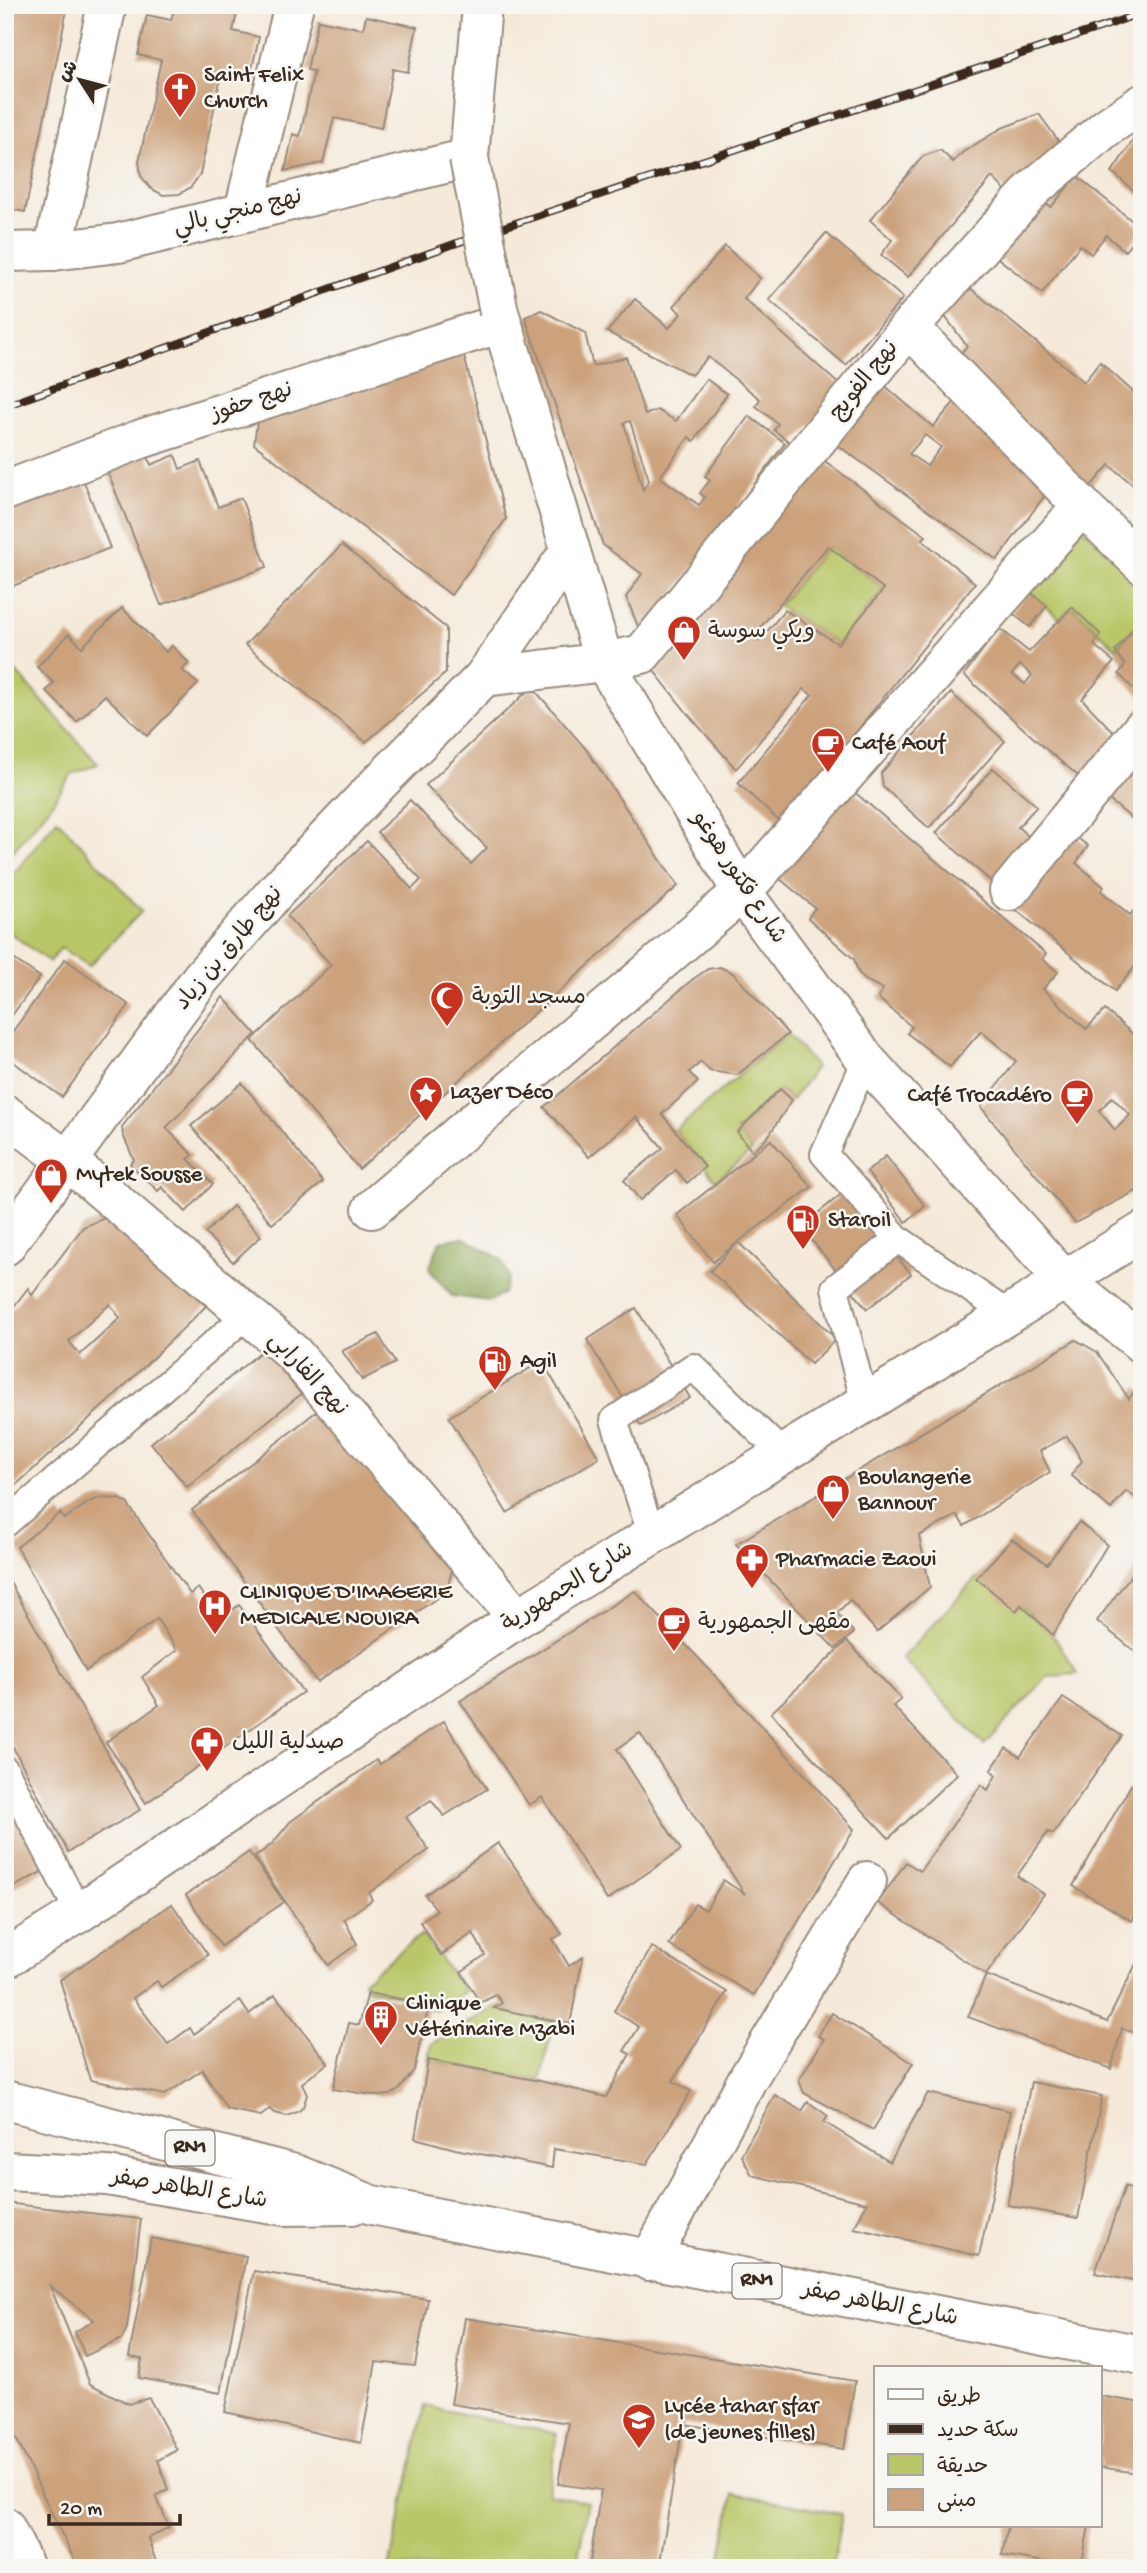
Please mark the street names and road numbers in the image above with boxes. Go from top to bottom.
street label: نهج منجي بالي [171,184,306,246]
street label: نهج الفويج [825,336,905,426]
street label: نهج حفوز [206,377,296,430]
street label: شارع فكتور هوغو [684,806,791,950]
street label: نهج طارق بن زياد [170,881,290,1017]
street label: نهج الفارابي [258,1327,353,1425]
street label: شارع الجمهورية [497,1537,639,1639]
road number: RN1 [166,2130,214,2166]
street label: شارع الطاهر صفر [107,2164,269,2216]
road number: RN1 [732,2264,782,2298]
street label: شارع الطاهر صفر [798,2276,960,2333]

